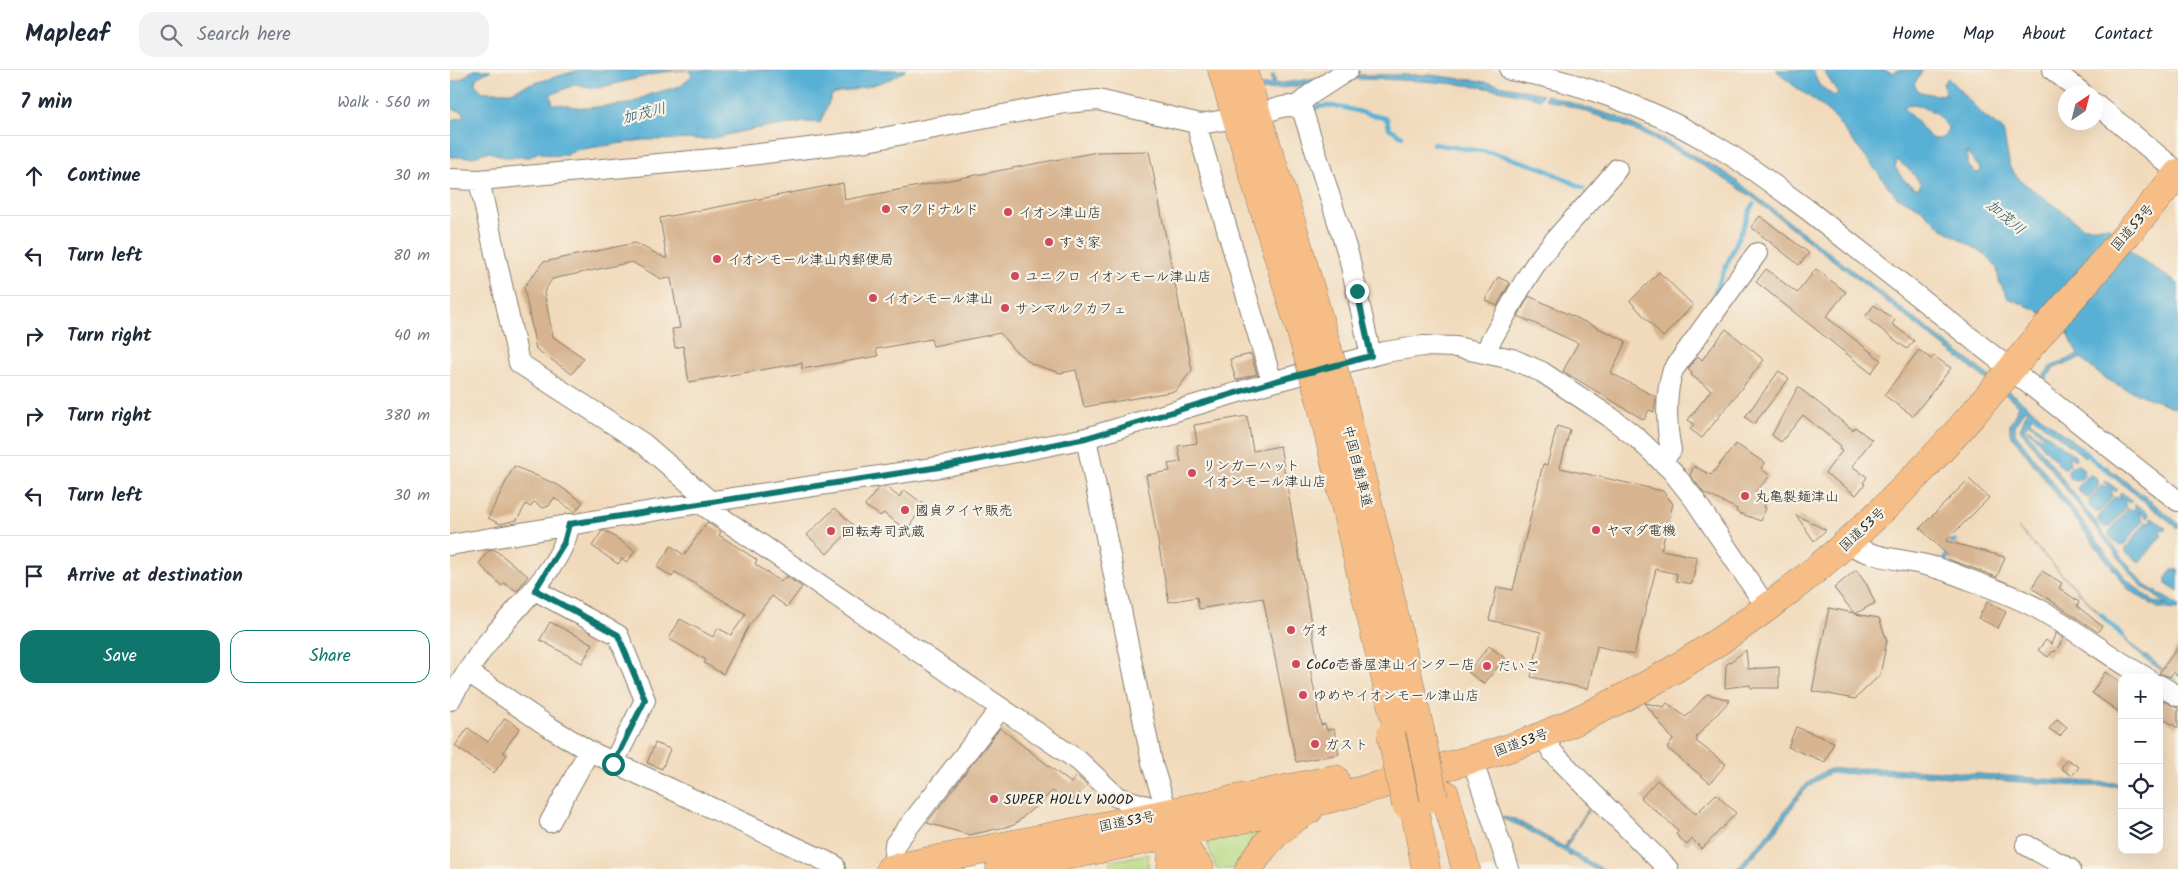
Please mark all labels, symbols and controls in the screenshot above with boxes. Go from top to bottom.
search box [139,12,489,57]
text: Mapleaf [25,15,109,54]
text: Search here [197,20,291,50]
text: Home [1892,20,1935,49]
text: Map [1963,20,1994,49]
text: About [2022,20,2066,49]
text: Contact [2094,20,2153,49]
icon: search [157,21,185,49]
north arrow [2058,85,2103,130]
text: 7 min [20,86,72,119]
text: Walk · 560 m [337,90,430,115]
water label: 加茂川 [619,97,669,131]
text: Continue [67,161,140,191]
icon: ahead [20,162,48,190]
text: 30 m [394,163,430,188]
water label: 加茂川 [1980,194,2030,241]
place label: マクドナルド [896,199,979,221]
street label: 国道53号 [2106,199,2160,257]
place label: イオン津山店 [1018,202,1101,224]
marker: マクドナルド [880,203,892,215]
marker: イオン津山店 [1002,206,1014,218]
place label: すき家 [1059,232,1101,254]
marker: すき家 [1043,236,1055,248]
text: Turn left [67,241,142,271]
icon: left [20,242,48,270]
text: 80 m [393,243,430,268]
place label: イオンモール津山内郵便局 [727,249,894,271]
marker: イオンモール津山内郵便局 [711,253,723,265]
place label: ユニクロ イオンモール津山店 [1025,266,1212,288]
marker: ユニクロ イオンモール津山店 [1009,270,1021,282]
route end [1346,280,1369,303]
place label: イオンモール津山 [883,288,994,310]
marker: イオンモール津山 [867,292,879,304]
place label: サンマルクカフェ [1015,298,1127,320]
marker: サンマルクカフェ [999,302,1011,314]
text: Turn right [67,321,152,351]
icon: right [20,322,48,350]
text: 40 m [394,323,430,348]
text: Turn right [67,401,152,431]
icon: right [20,402,48,430]
text: 380 m [384,403,430,428]
street label: 中国自動車道 [1336,423,1378,510]
place label: リンガーハット イオンモール津山店 [1202,455,1327,493]
marker: リンガーハット イオンモール津山店 [1186,467,1198,479]
text: Turn left [67,481,142,511]
icon: left [20,482,48,510]
text: 30 m [394,483,430,508]
place label: 丸亀製麺津山 [1755,486,1839,508]
marker: 丸亀製麺津山 [1739,490,1751,502]
place label: 國貞タイヤ販売 [915,500,1012,522]
street label: 国道53号 [1834,502,1891,557]
marker: 國貞タイヤ販売 [899,504,911,516]
place label: ヤマダ電機 [1606,520,1676,542]
place label: 回転寿司武蔵 [841,521,925,543]
marker: ヤマダ電機 [1590,524,1602,536]
marker: 回転寿司武蔵 [825,525,837,537]
text: Arrive at destination [67,561,243,591]
icon: arrive [20,562,48,590]
place label: ゲオ [1301,620,1329,642]
marker: ゲオ [1285,624,1297,636]
button: Save [20,630,220,683]
button: Share [230,630,430,683]
place label: CoCo壱番屋津山インター店 [1306,654,1475,676]
place label: だいご [1497,656,1539,678]
marker: CoCo壱番屋津山インター店 [1290,658,1302,670]
marker: だいご [1481,660,1493,672]
map controls [2118,674,2163,854]
button: + [2118,674,2163,719]
place label: ゆめやイオンモール津山店 [1313,685,1480,707]
marker: ゆめやイオンモール津山店 [1297,689,1309,701]
button: − [2118,719,2163,764]
street label: 国道53号 [1491,723,1552,763]
place label: ガスト [1325,734,1368,756]
marker: ガスト [1309,738,1321,750]
route start [602,753,625,776]
button: locate [2118,764,2163,809]
place label: SUPER HOLLY WOOD [1004,789,1133,811]
marker: SUPER HOLLY WOOD [988,793,1000,805]
street label: 国道53号 [1097,806,1158,838]
button: layers [2118,809,2163,854]

